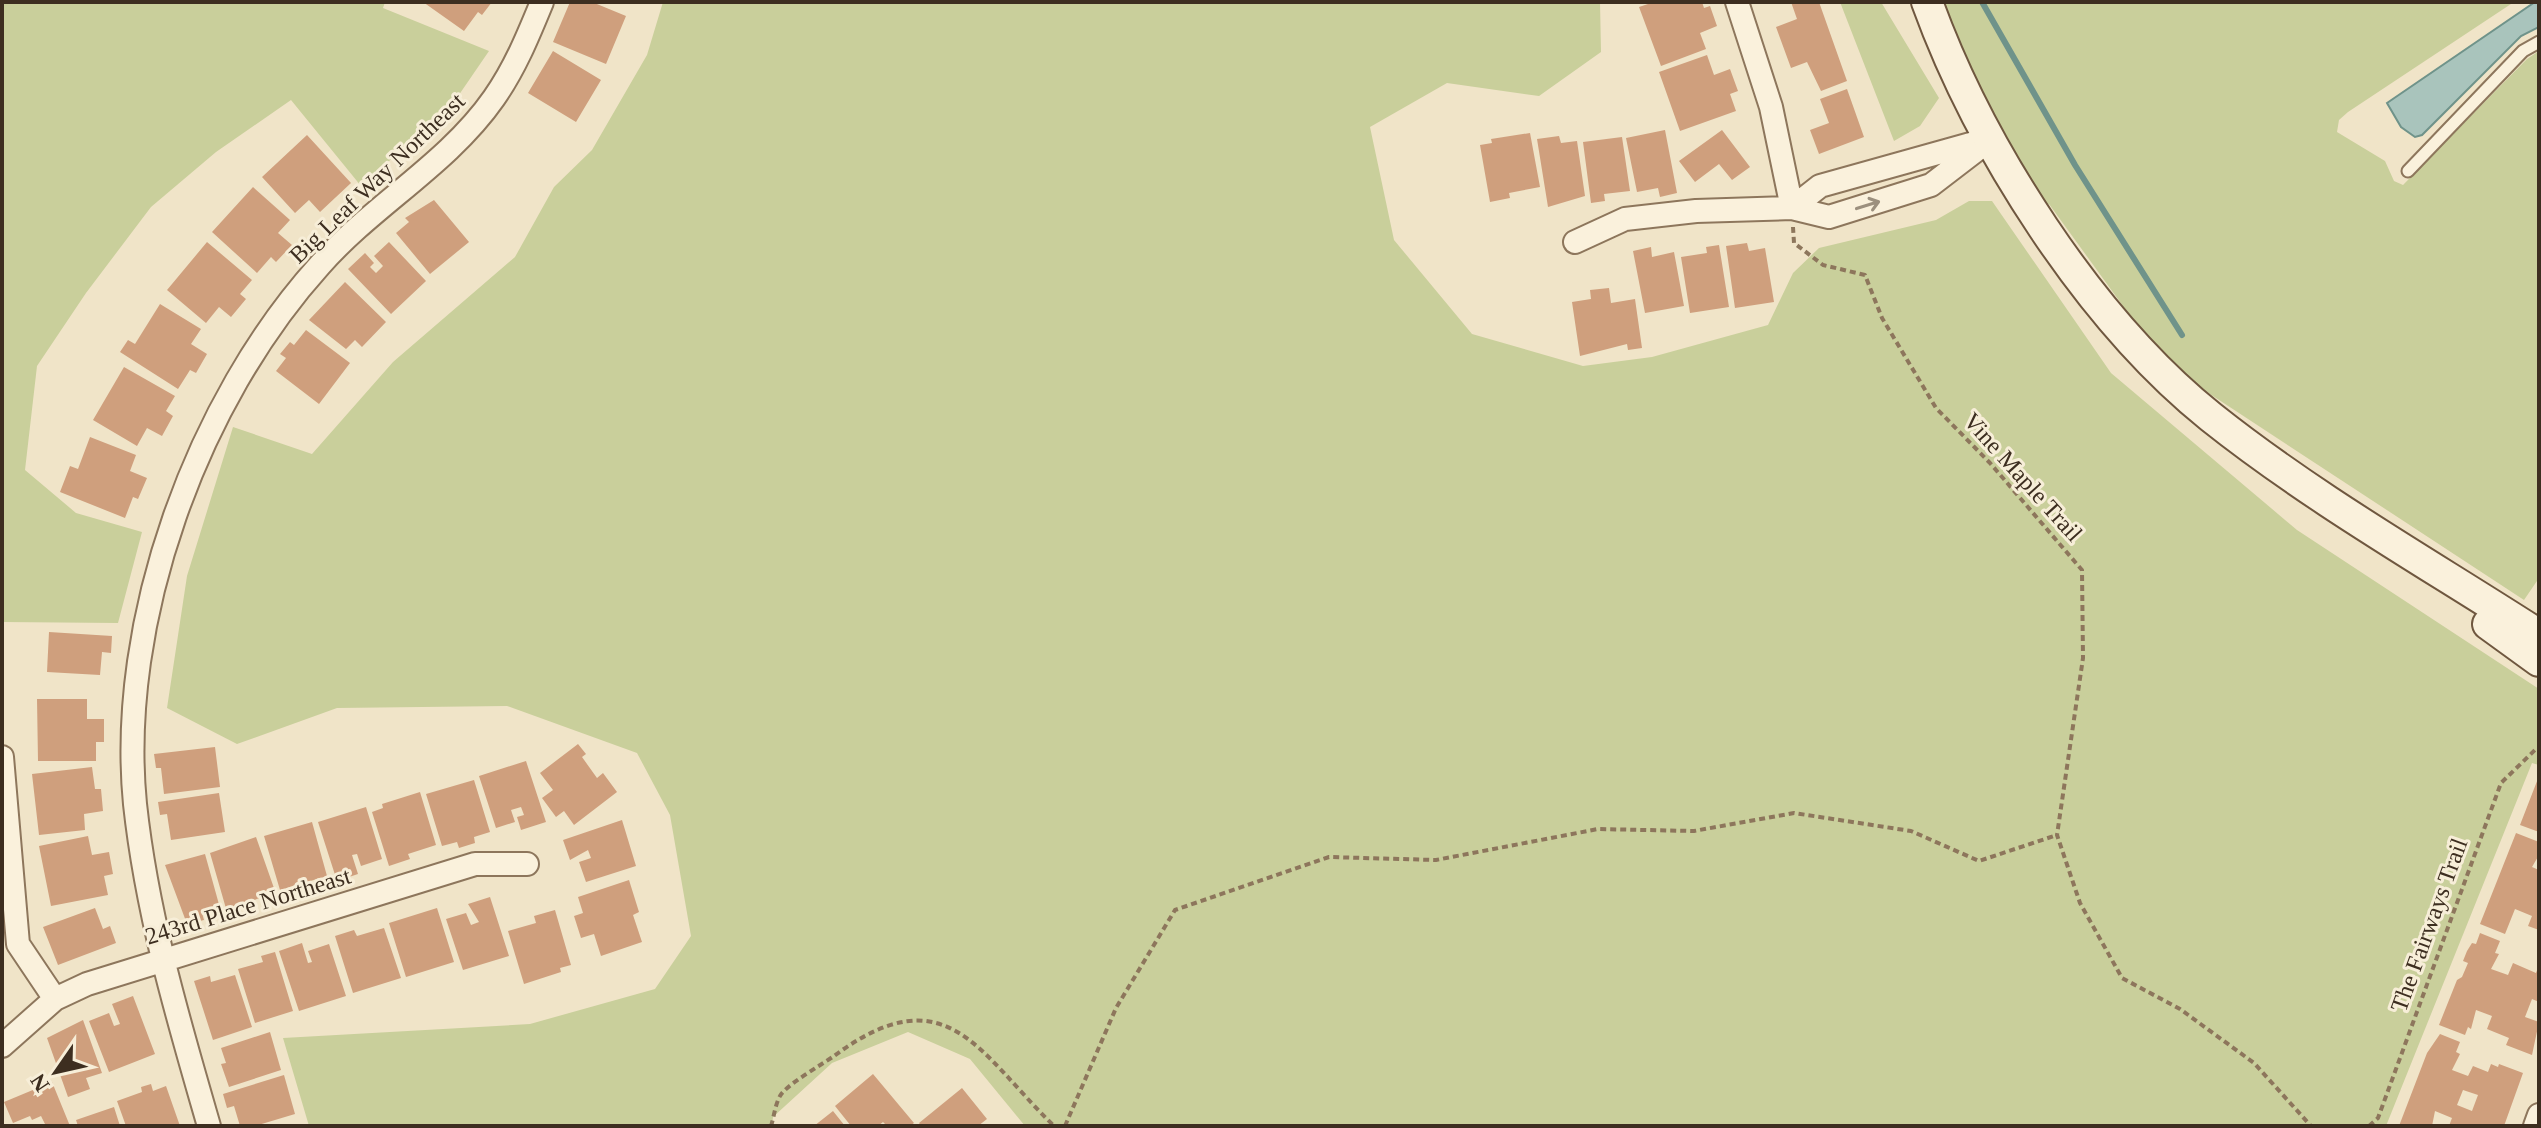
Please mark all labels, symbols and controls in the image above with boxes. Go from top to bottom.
street label: Big Leaf Way Northeast [284,88,470,268]
one-way arrow [1854,197,1880,212]
street label: Vine Maple Trail [1959,407,2088,547]
street label: The Fairways Trail [2386,834,2473,1015]
street label: 243rd Place Northeast [142,862,354,950]
north arrow [16,1032,96,1112]
text: N [25,1069,55,1096]

